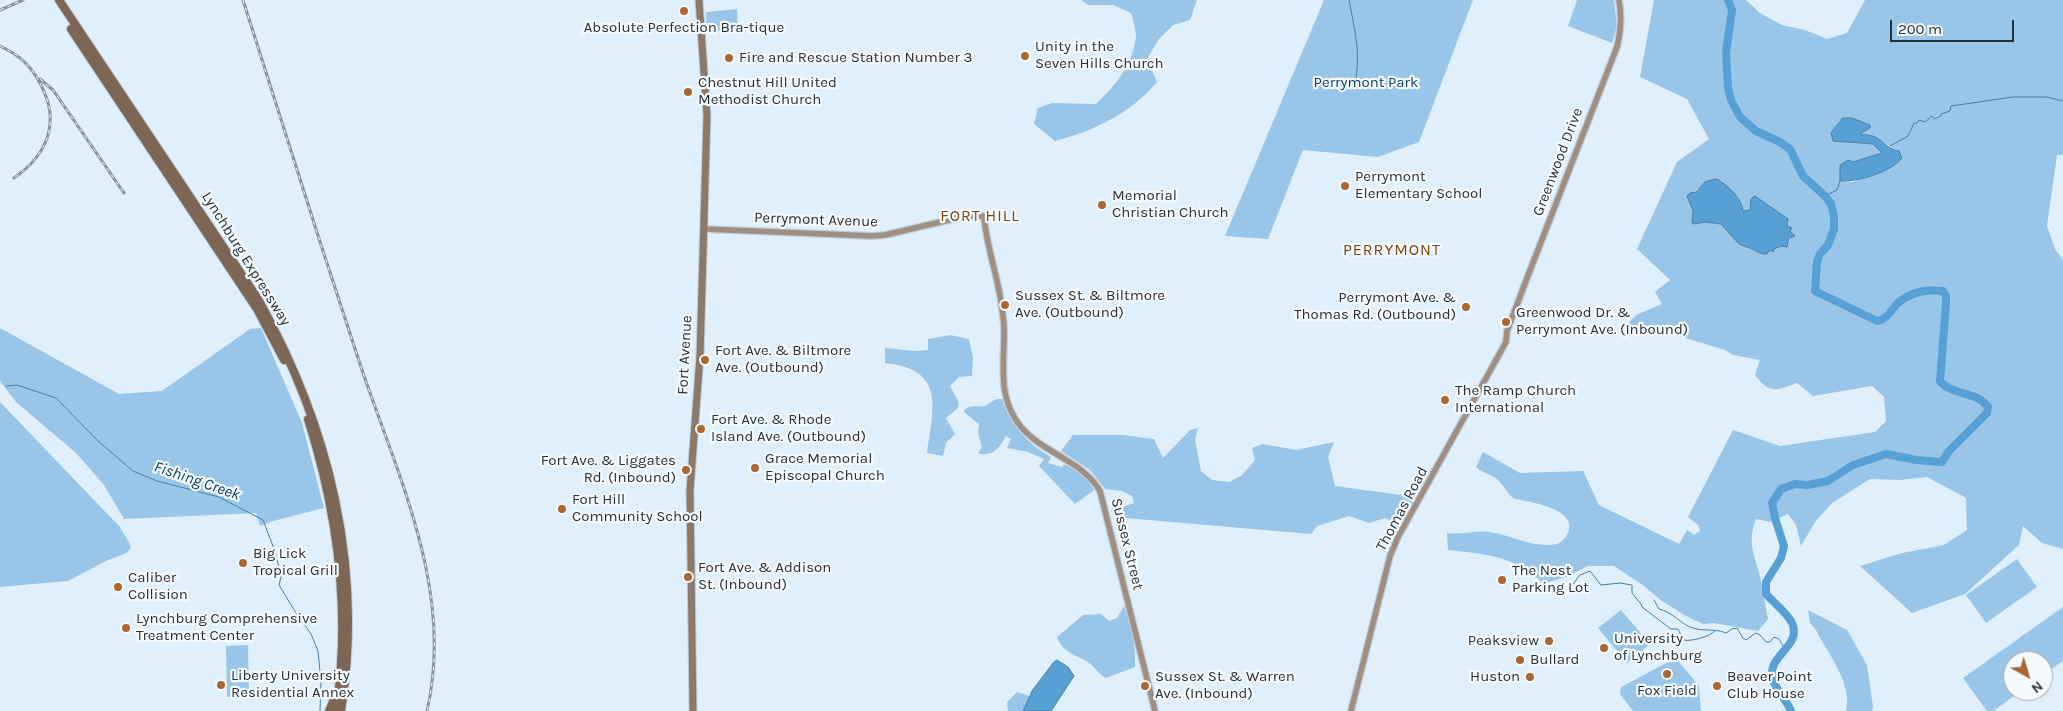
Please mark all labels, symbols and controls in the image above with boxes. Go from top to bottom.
marker: Absolute Perfection Bra-tique [678,5,690,17]
scale bar [1893,10,2017,42]
place label: Absolute Perfection Bra-tique [584,19,784,37]
text: 200 m [1898,20,1942,38]
place label: Unity in the Seven Hills Church [1035,38,1164,73]
place label: Fire and Rescue Station Number 3 [739,49,972,67]
marker: Unity in the Seven Hills Church [1019,50,1031,62]
marker: Fire and Rescue Station Number 3 [723,52,735,64]
place label: Chestnut Hill United Methodist Church [698,74,837,109]
park label: Perrymont Park [1314,74,1418,92]
marker: Chestnut Hill United Methodist Church [682,86,694,98]
street label: Greenwood Drive [1529,105,1587,219]
place label: Perrymont Elementary School [1355,168,1482,203]
marker: Perrymont Elementary School [1339,180,1351,192]
place label: Memorial Christian Church [1112,187,1229,222]
street label: Lynchburg Expressway [197,189,295,329]
marker: Memorial Christian Church [1096,199,1108,211]
district label: FORT HILL [939,206,1021,226]
street label: Perrymont Avenue [754,209,878,231]
district label: PERRYMONT [1342,240,1442,260]
place label: Sussex St. & Biltmore Ave. (Outbound) [1015,287,1165,322]
place label: Perrymont Ave. & Thomas Rd. (Outbound) [1294,289,1456,324]
marker: Sussex St. & Biltmore Ave. (Outbound) [999,299,1011,311]
marker: Perrymont Ave. & Thomas Rd. (Outbound) [1460,301,1472,313]
place label: Greenwood Dr. & Perrymont Ave. (Inbound) [1516,304,1688,339]
street label: Fort Avenue [674,315,696,395]
marker: Greenwood Dr. & Perrymont Ave. (Inbound) [1500,316,1512,328]
place label: Fort Ave. & Biltmore Ave. (Outbound) [715,342,851,377]
marker: Fort Ave. & Biltmore Ave. (Outbound) [699,354,711,366]
place label: The Ramp Church International [1455,382,1576,417]
marker: The Ramp Church International [1439,394,1451,406]
place label: Fort Ave. & Rhode Island Ave. (Outbound) [711,411,866,446]
marker: Fort Ave. & Rhode Island Ave. (Outbound) [695,423,707,435]
place label: Grace Memorial Episcopal Church [765,450,885,485]
place label: Fort Ave. & Liggates Rd. (Inbound) [541,452,676,487]
water label: Fishing Creek [151,457,243,505]
marker: Grace Memorial Episcopal Church [749,462,761,474]
marker: Fort Ave. & Liggates Rd. (Inbound) [680,464,692,476]
street label: Thomas Road [1372,464,1432,554]
place label: Fort Hill Community School [572,491,703,526]
street label: Sussex Street [1107,496,1147,592]
marker: Fort Hill Community School [556,503,568,515]
place label: Big Lick Tropical Grill [253,545,338,580]
marker: Big Lick Tropical Grill [237,557,249,569]
place label: Fort Ave. & Addison St. (Inbound) [698,559,831,594]
place label: The Nest Parking Lot [1512,562,1589,597]
place label: Caliber Collision [128,569,188,604]
marker: Fort Ave. & Addison St. (Inbound) [682,571,694,583]
marker: The Nest Parking Lot [1496,574,1508,586]
marker: Caliber Collision [112,581,124,593]
place label: Lynchburg Comprehensive Treatment Center [136,610,317,645]
marker: Lynchburg Comprehensive Treatment Center [120,622,132,634]
place label: University of Lynchburg [1614,630,1702,665]
place label: Peaksview [1468,632,1539,650]
marker: Peaksview [1543,635,1555,647]
marker: University of Lynchburg [1598,642,1610,654]
place label: Bullard [1530,651,1579,669]
north arrow [2003,651,2053,701]
marker: Bullard [1514,654,1526,666]
place label: Liberty University Residential Annex [231,667,354,702]
place label: Sussex St. & Warren Ave. (Inbound) [1155,668,1295,703]
place label: Huston [1470,668,1520,686]
marker: Fox Field [1661,668,1673,680]
place label: Beaver Point Club House [1727,668,1812,703]
marker: Huston [1524,671,1536,683]
text: N [2028,677,2046,697]
marker: Liberty University Residential Annex [215,679,227,691]
marker: Sussex St. & Warren Ave. (Inbound) [1139,680,1151,692]
marker: Beaver Point Club House [1711,680,1723,692]
place label: Fox Field [1637,682,1697,700]

